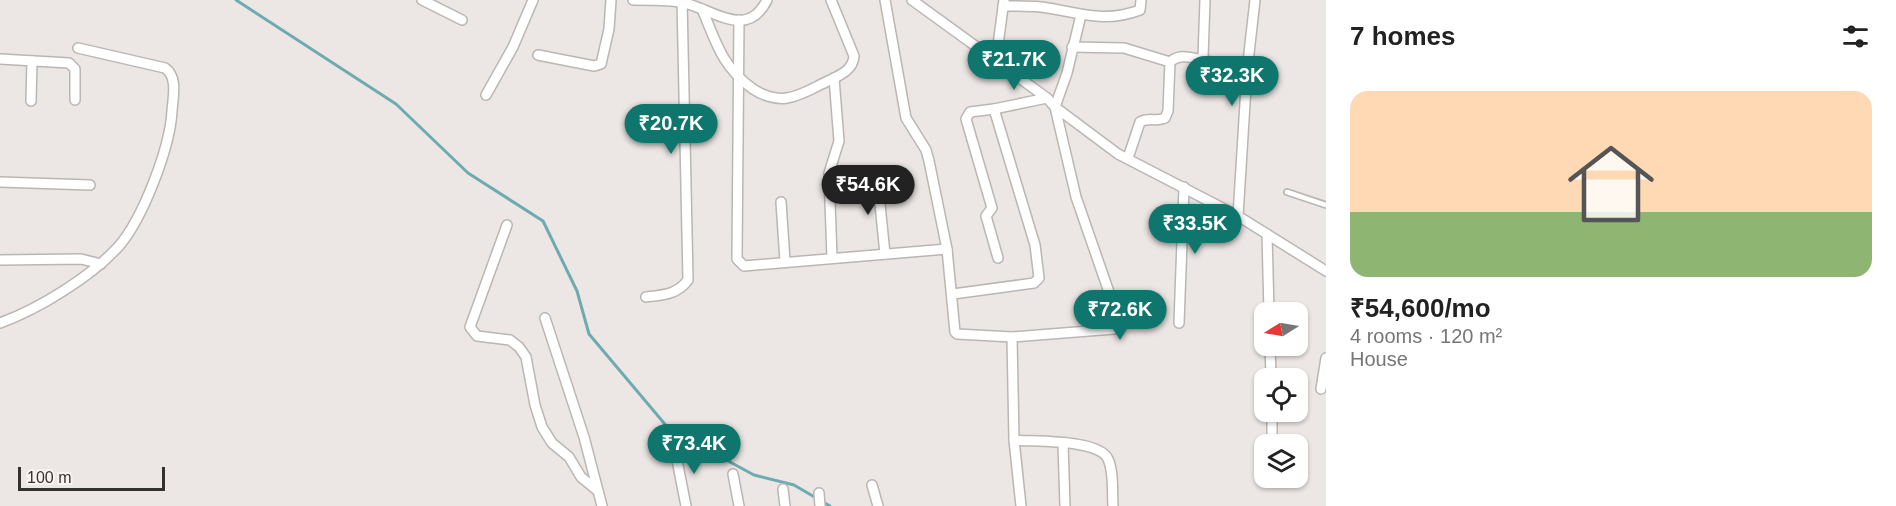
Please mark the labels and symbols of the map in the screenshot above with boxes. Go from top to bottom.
pin: ₹21.7K [965,40,1063,91]
pin: ₹32.3K [1183,56,1281,107]
pin: ₹20.7K [622,104,720,155]
pin: ₹54.6K [819,165,917,216]
pin: ₹33.5K [1146,204,1244,255]
pin: ₹72.6K [1071,290,1169,341]
north arrow [1254,302,1308,356]
pin: ₹73.4K [645,424,743,475]
scale bar [18,464,165,492]

